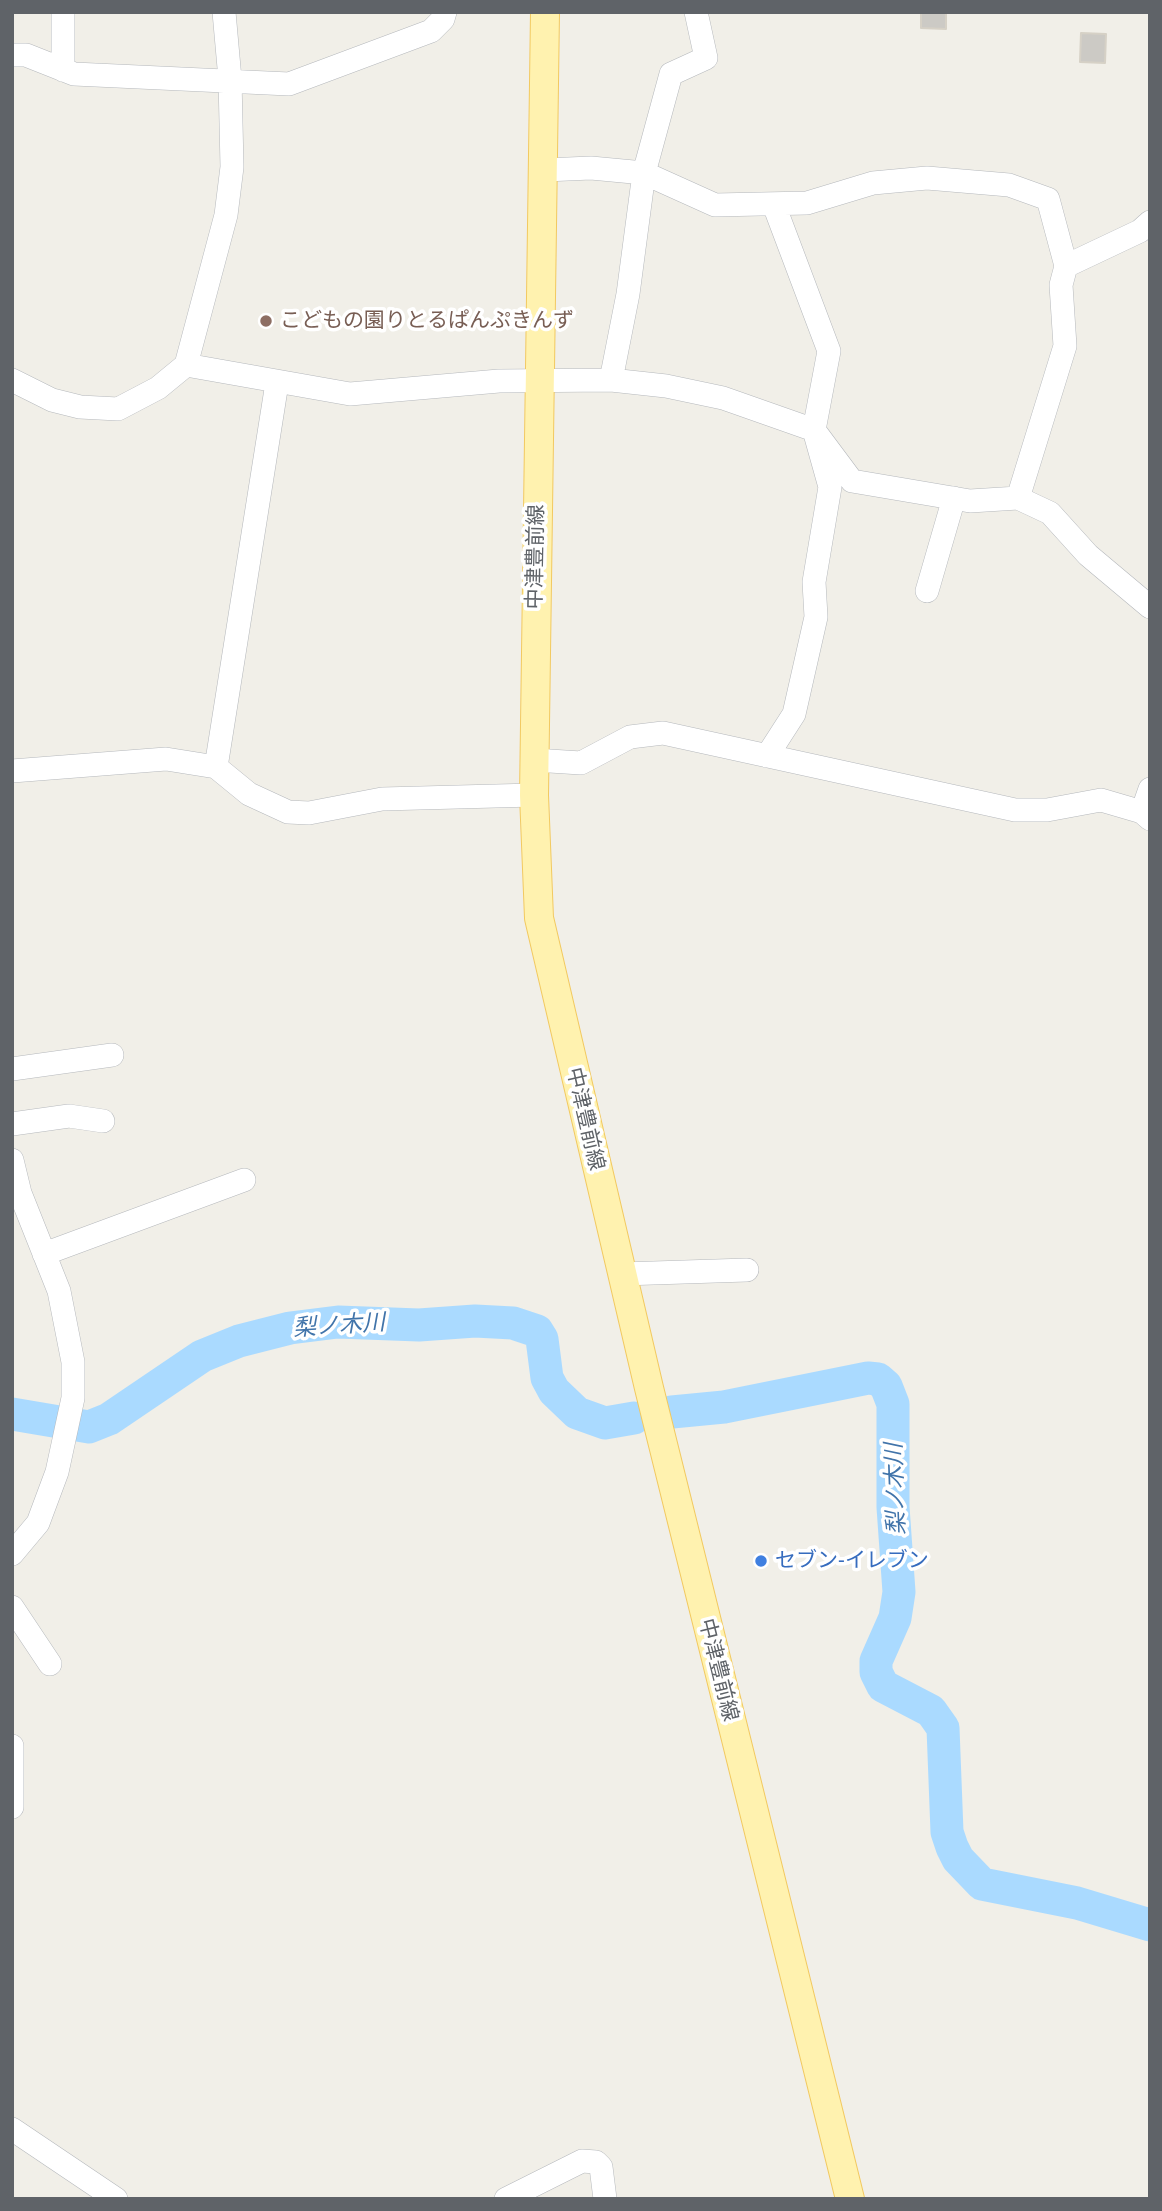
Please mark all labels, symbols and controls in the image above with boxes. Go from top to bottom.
place label: こどもの園りとるぱんぷきんず [280,308,574,334]
marker: こどもの園りとるぱんぷきんず [258,313,274,329]
street label: 中津豊前線 [522,504,550,610]
street label: 中津豊前線 [561,1065,609,1173]
water label: 梨ノ木川 [292,1309,386,1343]
water label: 梨ノ木川 [881,1443,911,1535]
place label: セブン-イレブン [775,1548,929,1574]
marker: セブン-イレブン [753,1553,769,1569]
street label: 中津豊前線 [693,1616,743,1724]

